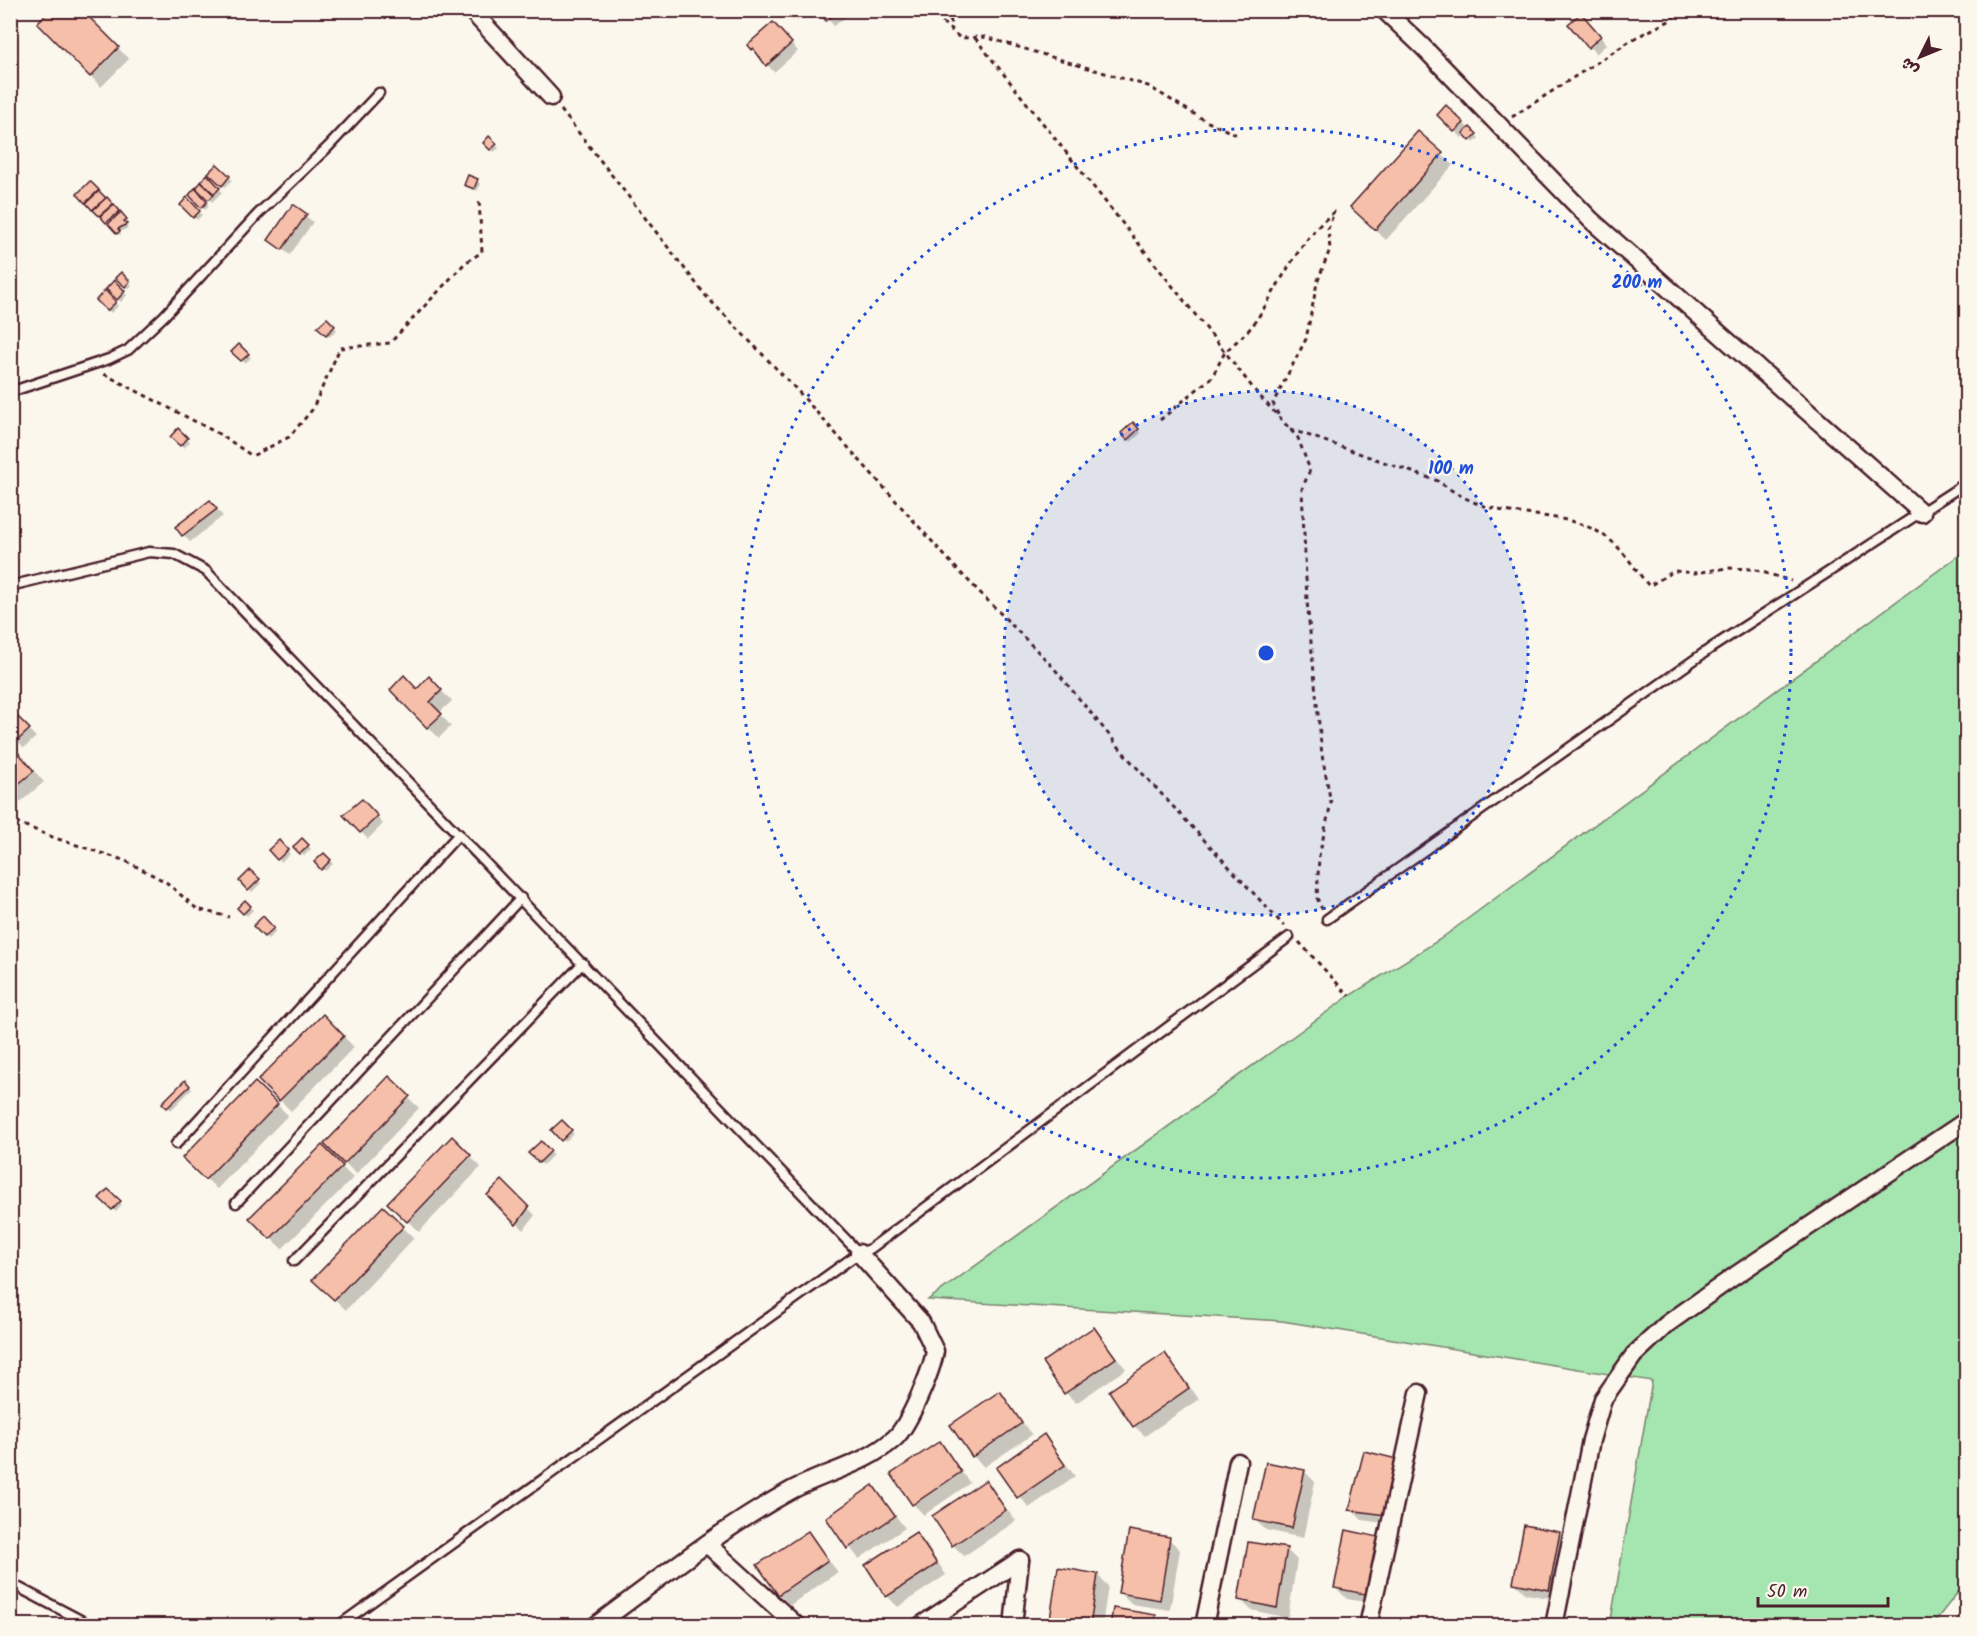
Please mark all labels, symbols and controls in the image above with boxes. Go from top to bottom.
north arrow [1890,27,1950,87]
text: ش [1895,51,1925,81]
text: 200 m [1612,269,1663,298]
text: 100 m [1428,455,1474,484]
centre of rings [1256,643,1276,663]
scale bar [1758,1570,1888,1608]
text: 50 m [1767,1578,1807,1607]

